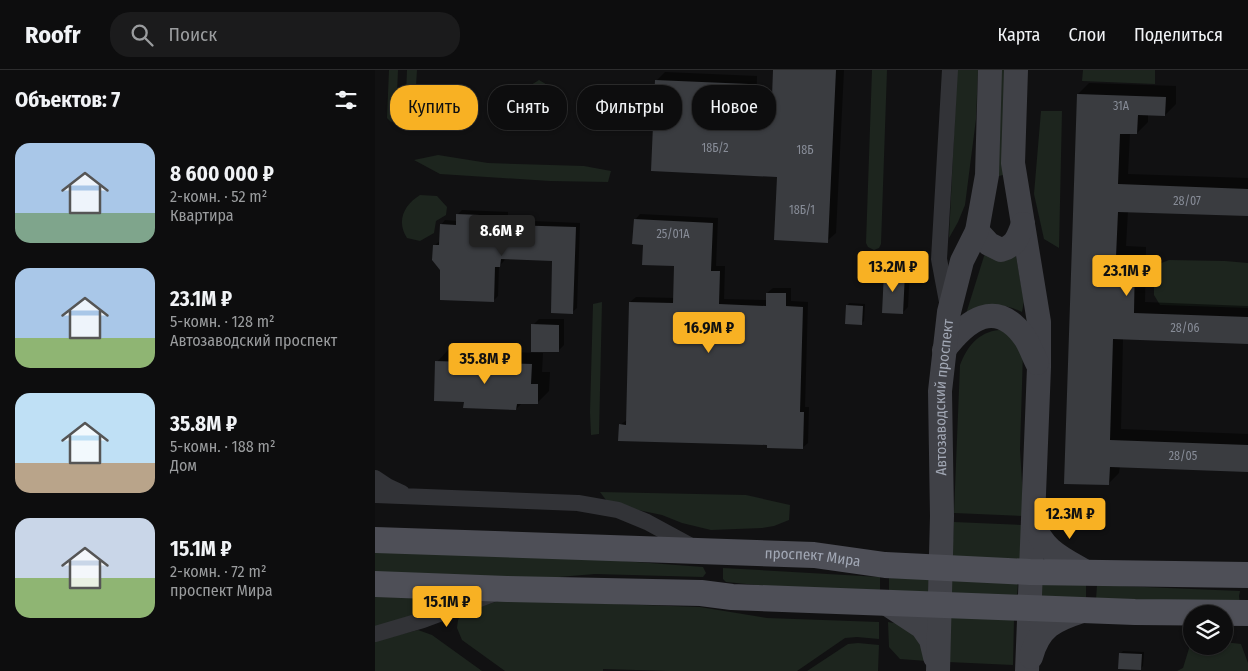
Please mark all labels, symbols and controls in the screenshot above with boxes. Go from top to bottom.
search box [110,12,460,57]
text: Roofr [25,21,80,49]
icon: search [128,21,156,49]
text: Поиск [168,23,217,46]
text: Карта [997,24,1040,46]
text: Слои [1068,24,1106,46]
text: Поделиться [1134,24,1223,46]
chip: Купить [390,85,478,130]
chip: Снять [488,85,567,130]
chip: Фильтры [577,85,682,130]
chip: Новое [692,85,776,130]
icon: filters [332,86,360,114]
text: Объектов: 7 [15,87,120,113]
house number: 31А [1113,99,1130,113]
house number: 18Б/2 [702,141,728,155]
house number: 18Б [797,143,813,157]
text: 8 600 000 ₽ [170,161,274,187]
icon: home [55,163,115,223]
text: 2-комн. · 52 m² [170,187,267,206]
house number: 28/07 [1173,194,1201,208]
house number: 18Б/1 [789,203,815,217]
text: Квартира [170,206,234,225]
pin: 8.6M ₽ [461,214,543,257]
text: 8.6M ₽ [480,221,524,240]
house number: 25/01А [656,227,690,241]
pin: 13.2M ₽ [847,250,939,293]
pin: 23.1M ₽ [1081,254,1173,297]
text: 13.2M ₽ [869,257,917,276]
text: 23.1M ₽ [1103,261,1151,280]
text: 23.1M ₽ [170,286,232,312]
icon: home [55,288,115,348]
text: 5-комн. · 128 m² [170,312,275,331]
pin: 16.9M ₽ [663,312,755,354]
street label: Автозаводский проспект [931,317,957,476]
text: 16.9M ₽ [684,318,734,337]
house number: 28/06 [1171,321,1200,335]
text: Автозаводский проспект [170,331,337,350]
pin: 35.8M ₽ [439,342,531,385]
text: 35.8M ₽ [459,349,511,368]
text: 35.8M ₽ [170,411,237,437]
icon: home [55,413,115,473]
text: 5-комн. · 188 m² [170,437,276,456]
house number: 28/05 [1169,449,1198,463]
text: Дом [170,456,197,475]
pin: 12.3M ₽ [1024,498,1116,540]
text: 12.3M ₽ [1045,504,1095,523]
text: 15.1M ₽ [170,536,232,562]
icon: home [55,538,115,598]
street label: проспект Мира [764,544,862,570]
text: 2-комн. · 72 m² [170,562,266,581]
text: проспект Мира [170,581,273,600]
pin: 15.1M ₽ [401,586,493,628]
text: 15.1M ₽ [424,592,470,611]
map controls [1183,605,1233,655]
button: layers [1183,605,1233,655]

